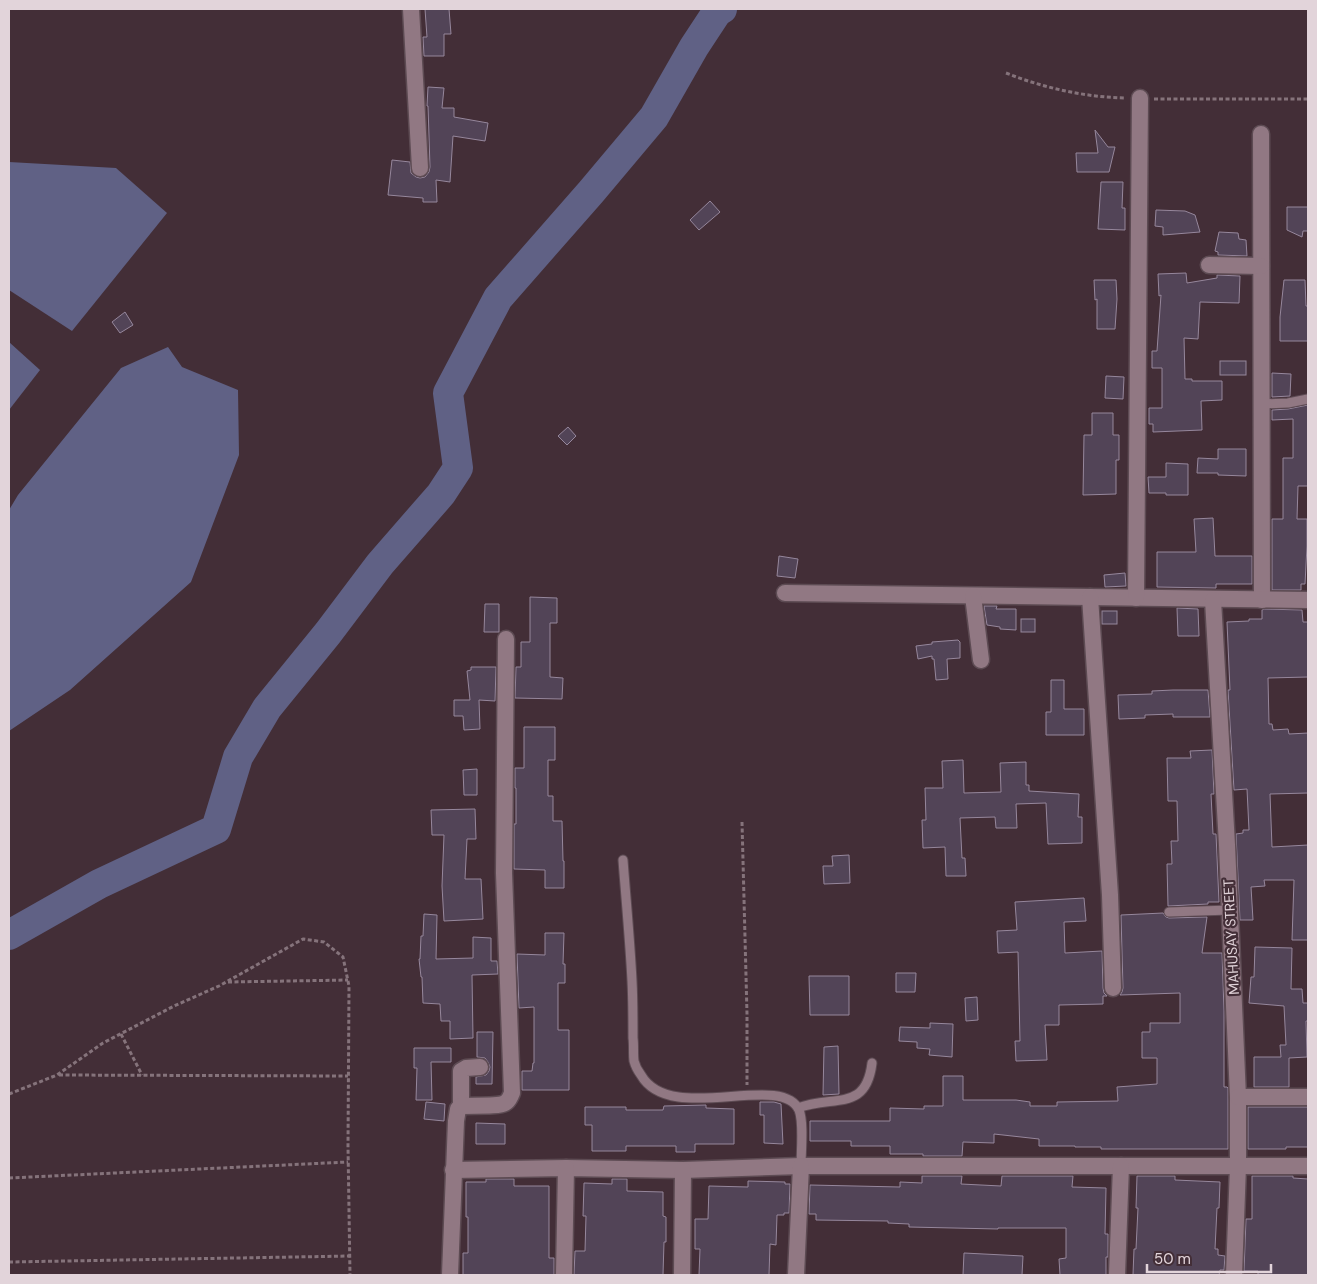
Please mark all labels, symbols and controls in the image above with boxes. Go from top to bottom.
street label: MAHUSAY STREET [1219,879,1243,995]
scale bar [1147,1242,1271,1274]
text: 50 m [1154,1249,1191,1269]

